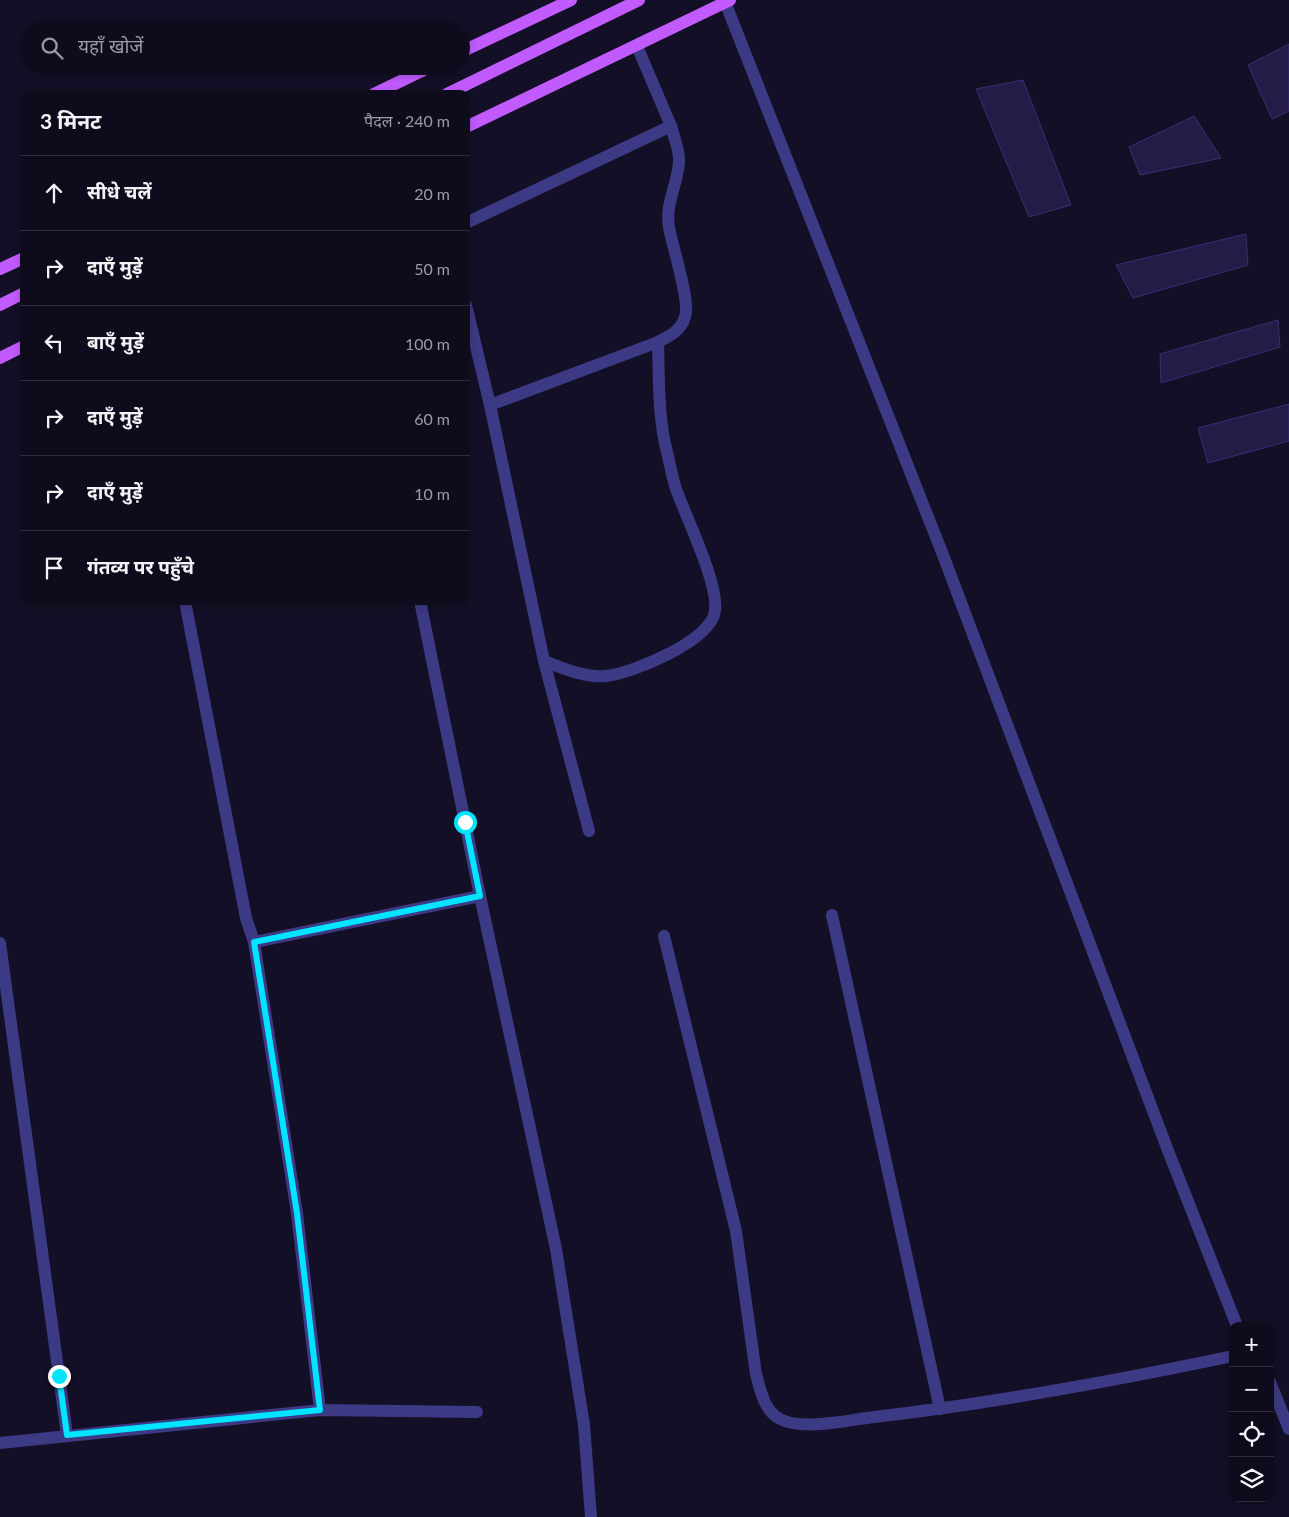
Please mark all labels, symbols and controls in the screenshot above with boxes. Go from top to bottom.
search box [20,20,470,75]
icon: search [38,34,66,62]
text: यहाँ खोजें [78,34,143,57]
text: 3 मिनट [40,108,101,133]
text: पैदल · 240 m [364,111,450,130]
icon: ahead [40,179,68,207]
text: सीधे चलें [87,180,152,203]
text: 20 m [414,184,450,203]
icon: right [40,254,68,282]
text: दाएँ मुड़ें [87,255,143,278]
text: 50 m [414,259,450,278]
icon: left [40,329,68,357]
text: बाएँ मुड़ें [87,330,144,353]
text: 100 m [405,334,450,353]
icon: right [40,404,68,432]
text: दाएँ मुड़ें [87,405,143,428]
text: 60 m [414,409,450,428]
icon: right [40,479,68,507]
text: दाएँ मुड़ें [87,480,143,503]
text: 10 m [414,484,450,503]
icon: arrive [40,554,68,582]
text: गंतव्य पर पहुँचे [87,555,194,578]
route start [454,811,477,834]
map controls [1229,1322,1274,1502]
button: + [1229,1322,1274,1367]
route end [48,1365,71,1388]
button: − [1229,1367,1274,1412]
button: locate [1229,1412,1274,1457]
button: layers [1229,1457,1274,1502]

